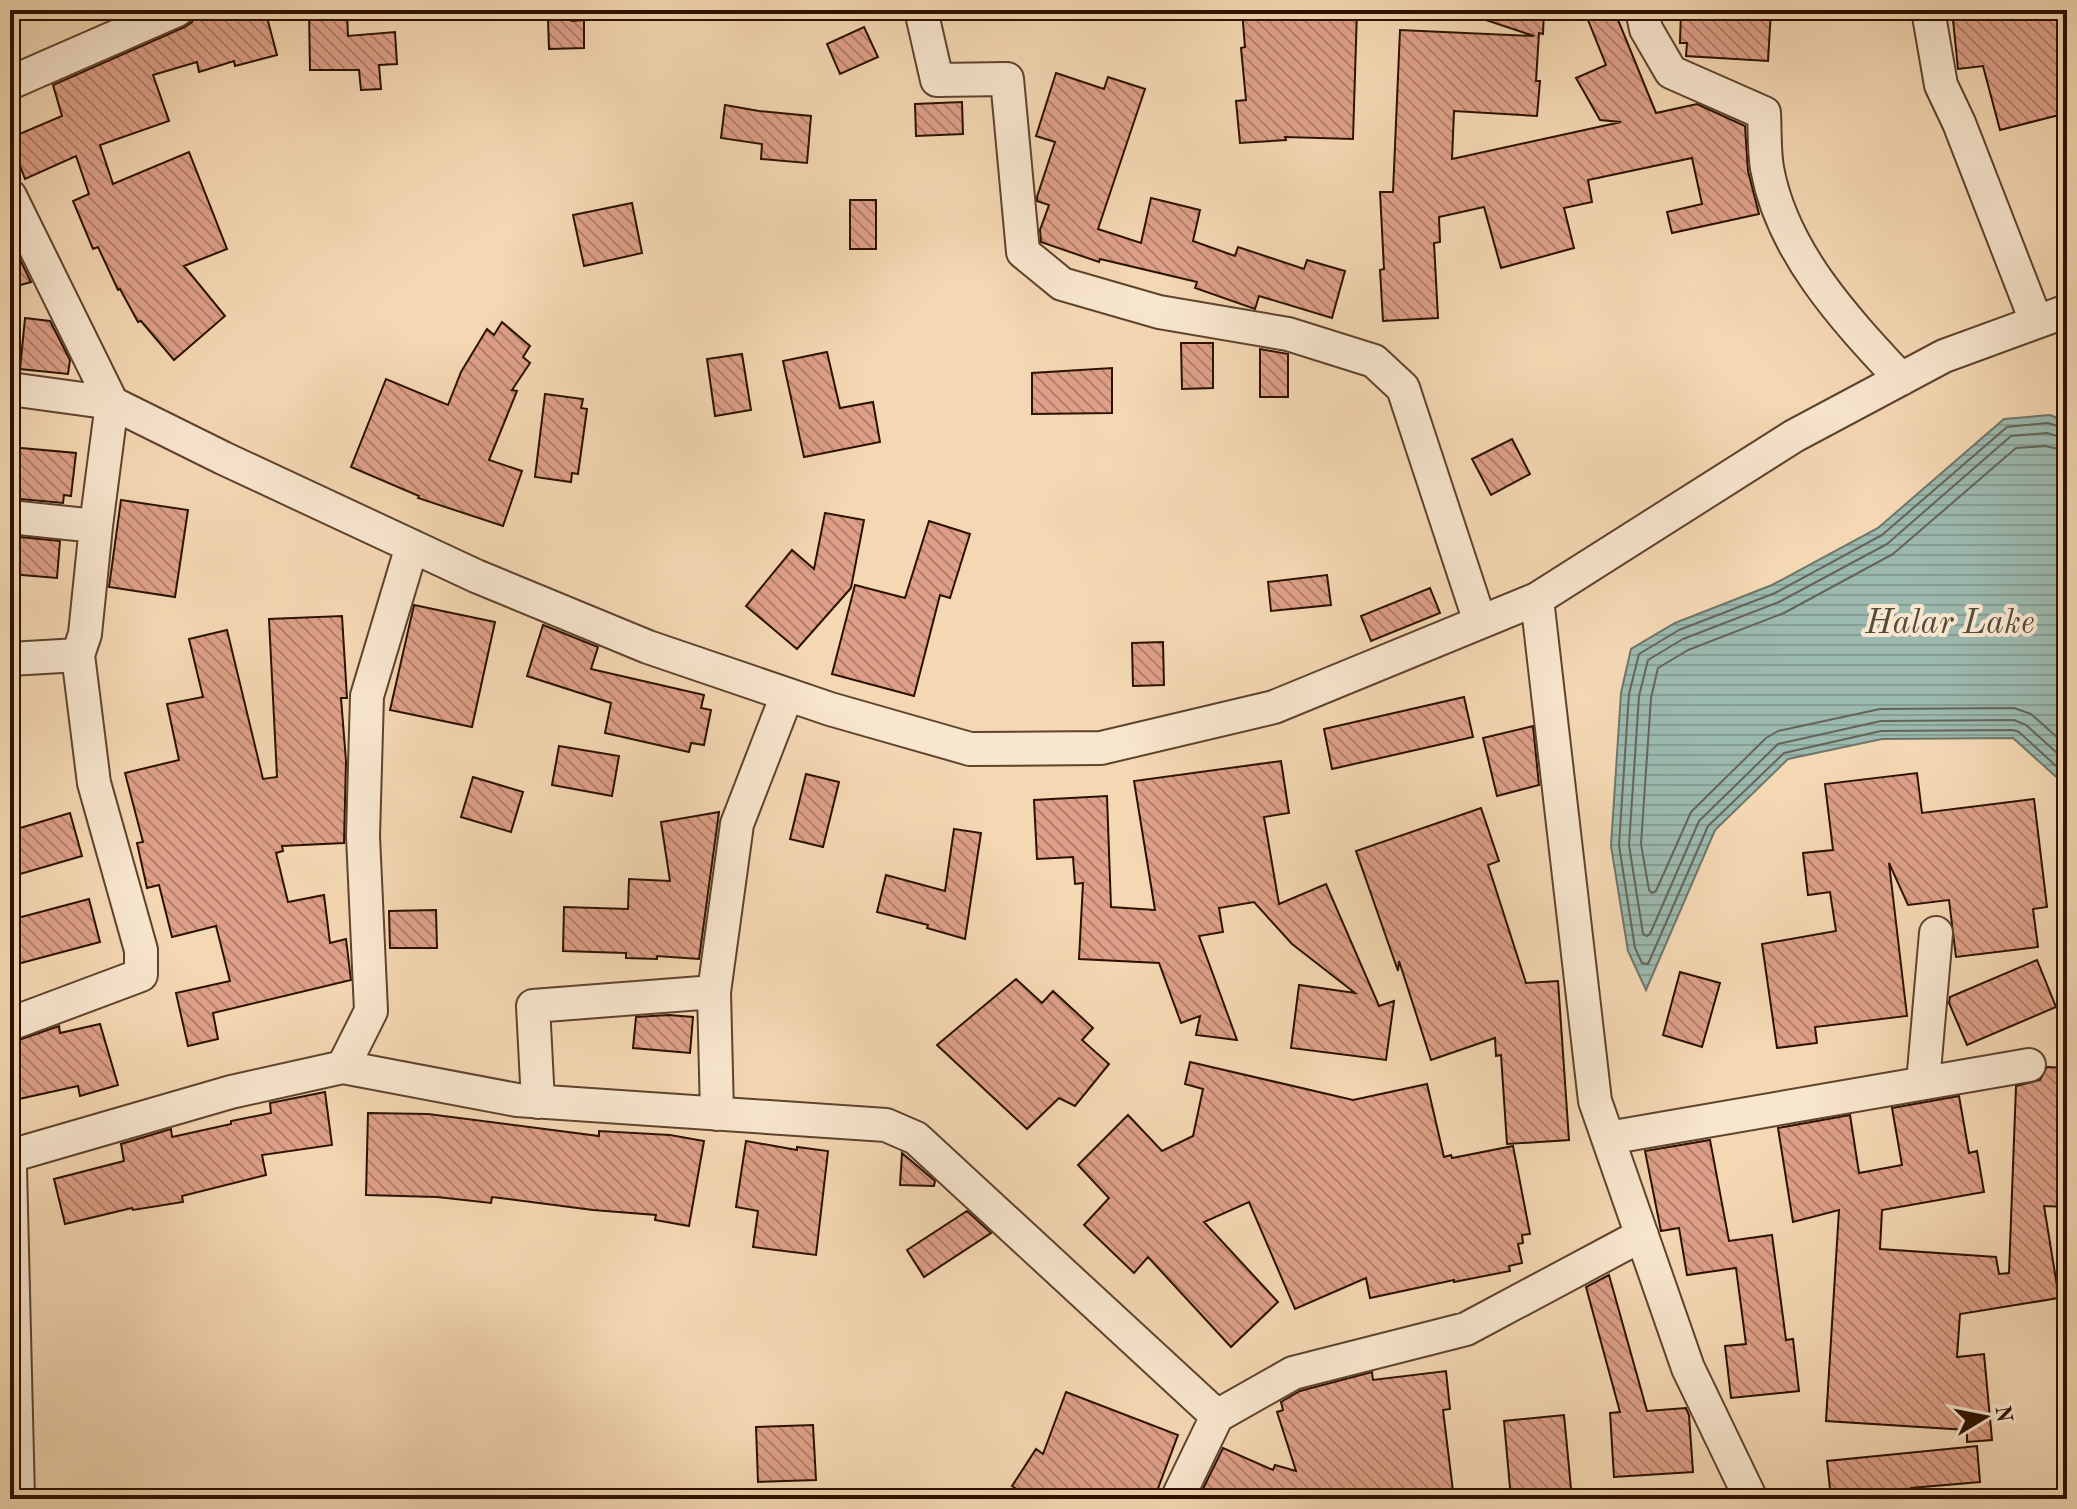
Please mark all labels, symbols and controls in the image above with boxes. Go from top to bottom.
water label: Halar Lake [1864,607,2035,641]
north arrow [1945,1377,2025,1457]
text: N [1990,1404,2015,1424]

